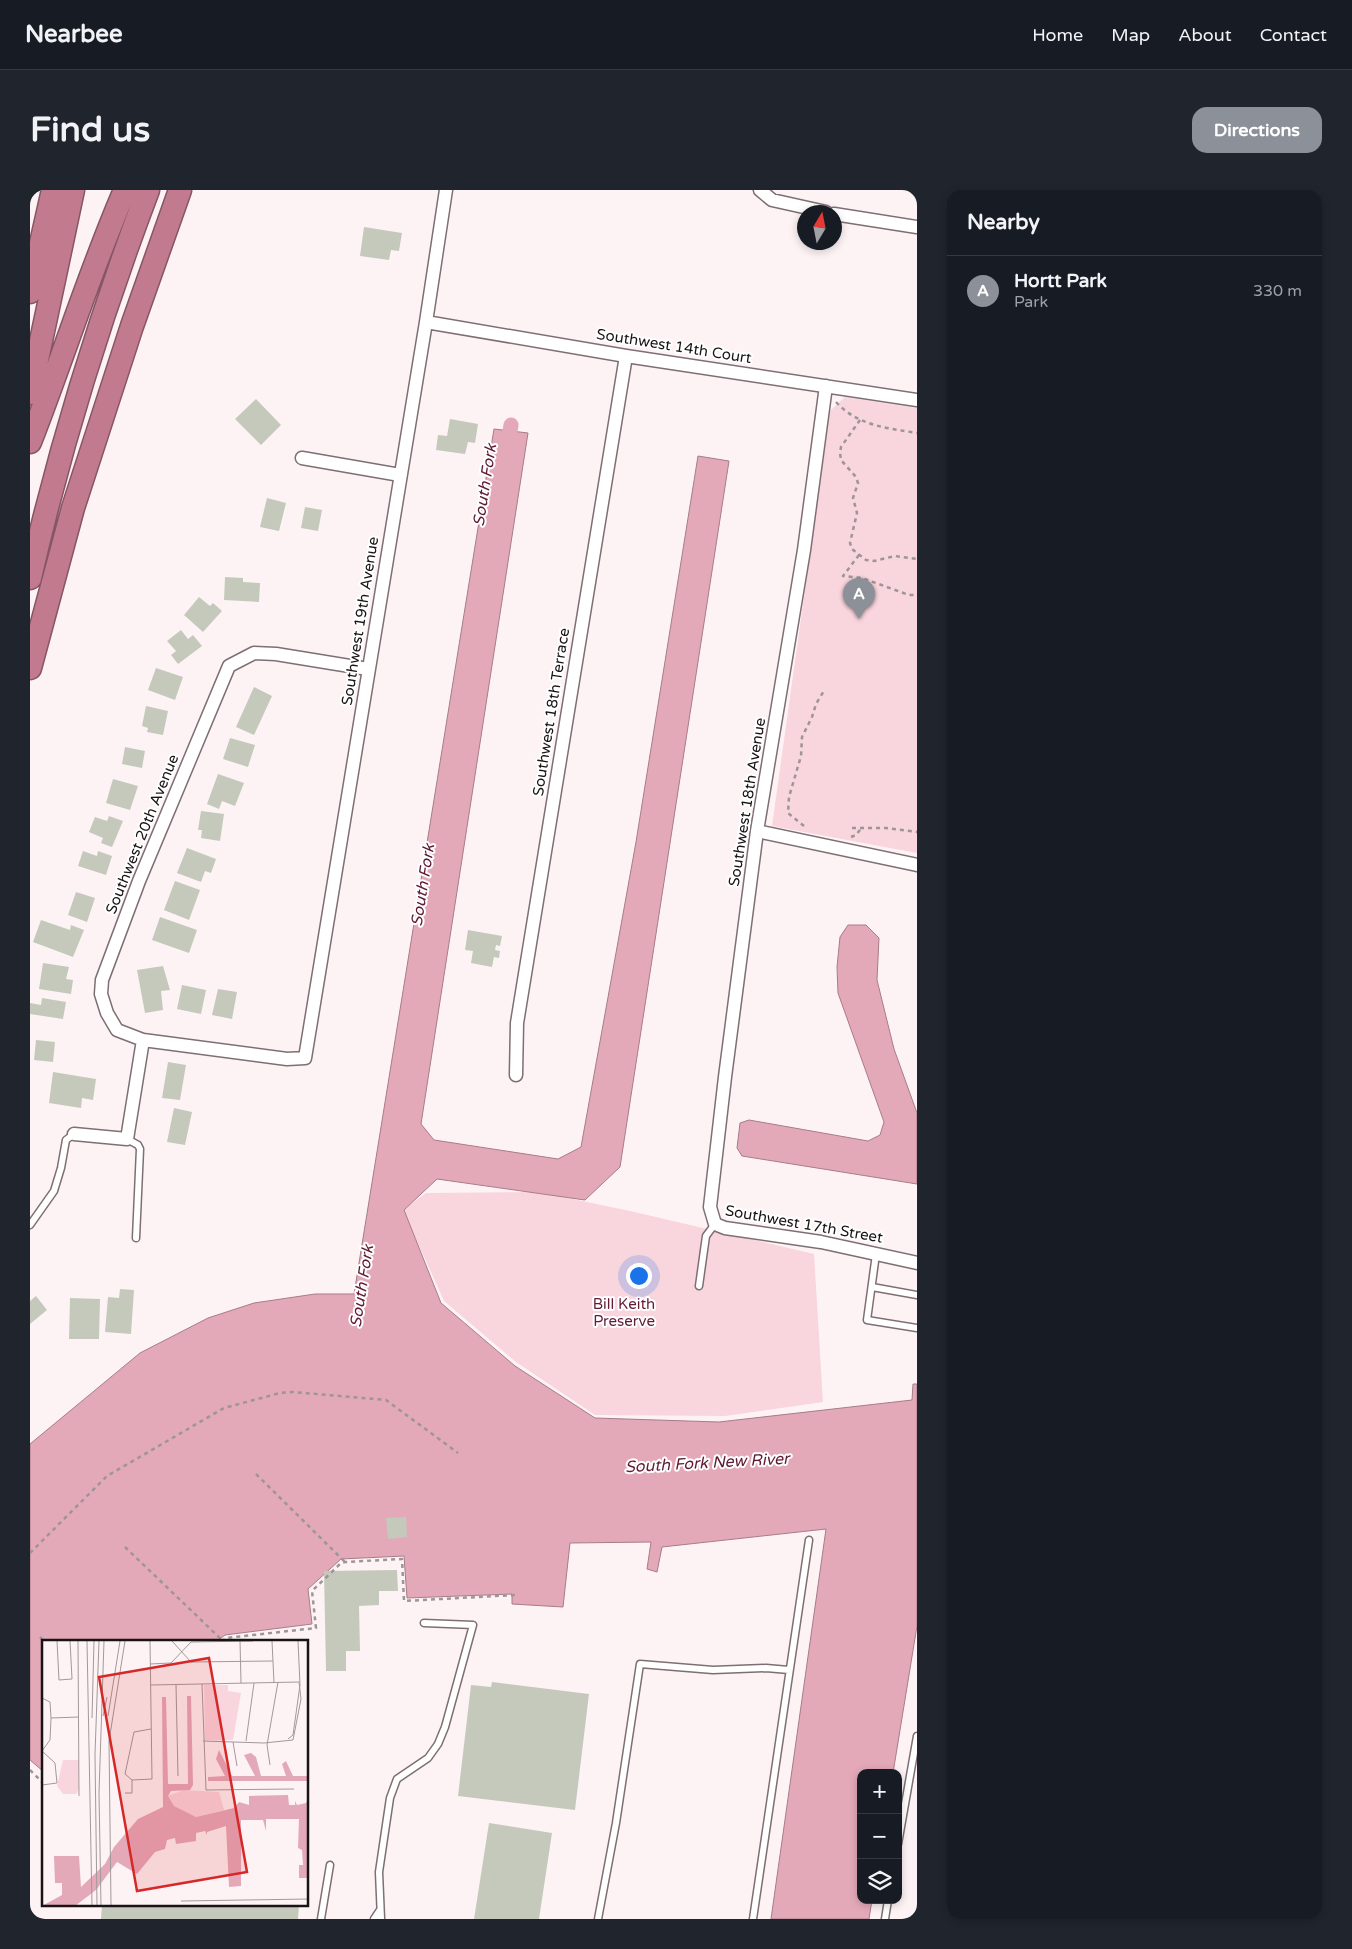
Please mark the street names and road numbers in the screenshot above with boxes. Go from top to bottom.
street label: Southwest 14th Court [595,325,753,367]
street label: Southwest 19th Avenue [338,535,382,707]
street label: Southwest 18th Terrace [529,627,573,797]
street label: Southwest 18th Avenue [725,716,769,888]
street label: Southwest 20th Avenue [102,752,182,916]
street label: Southwest 17th Street [724,1201,884,1247]

